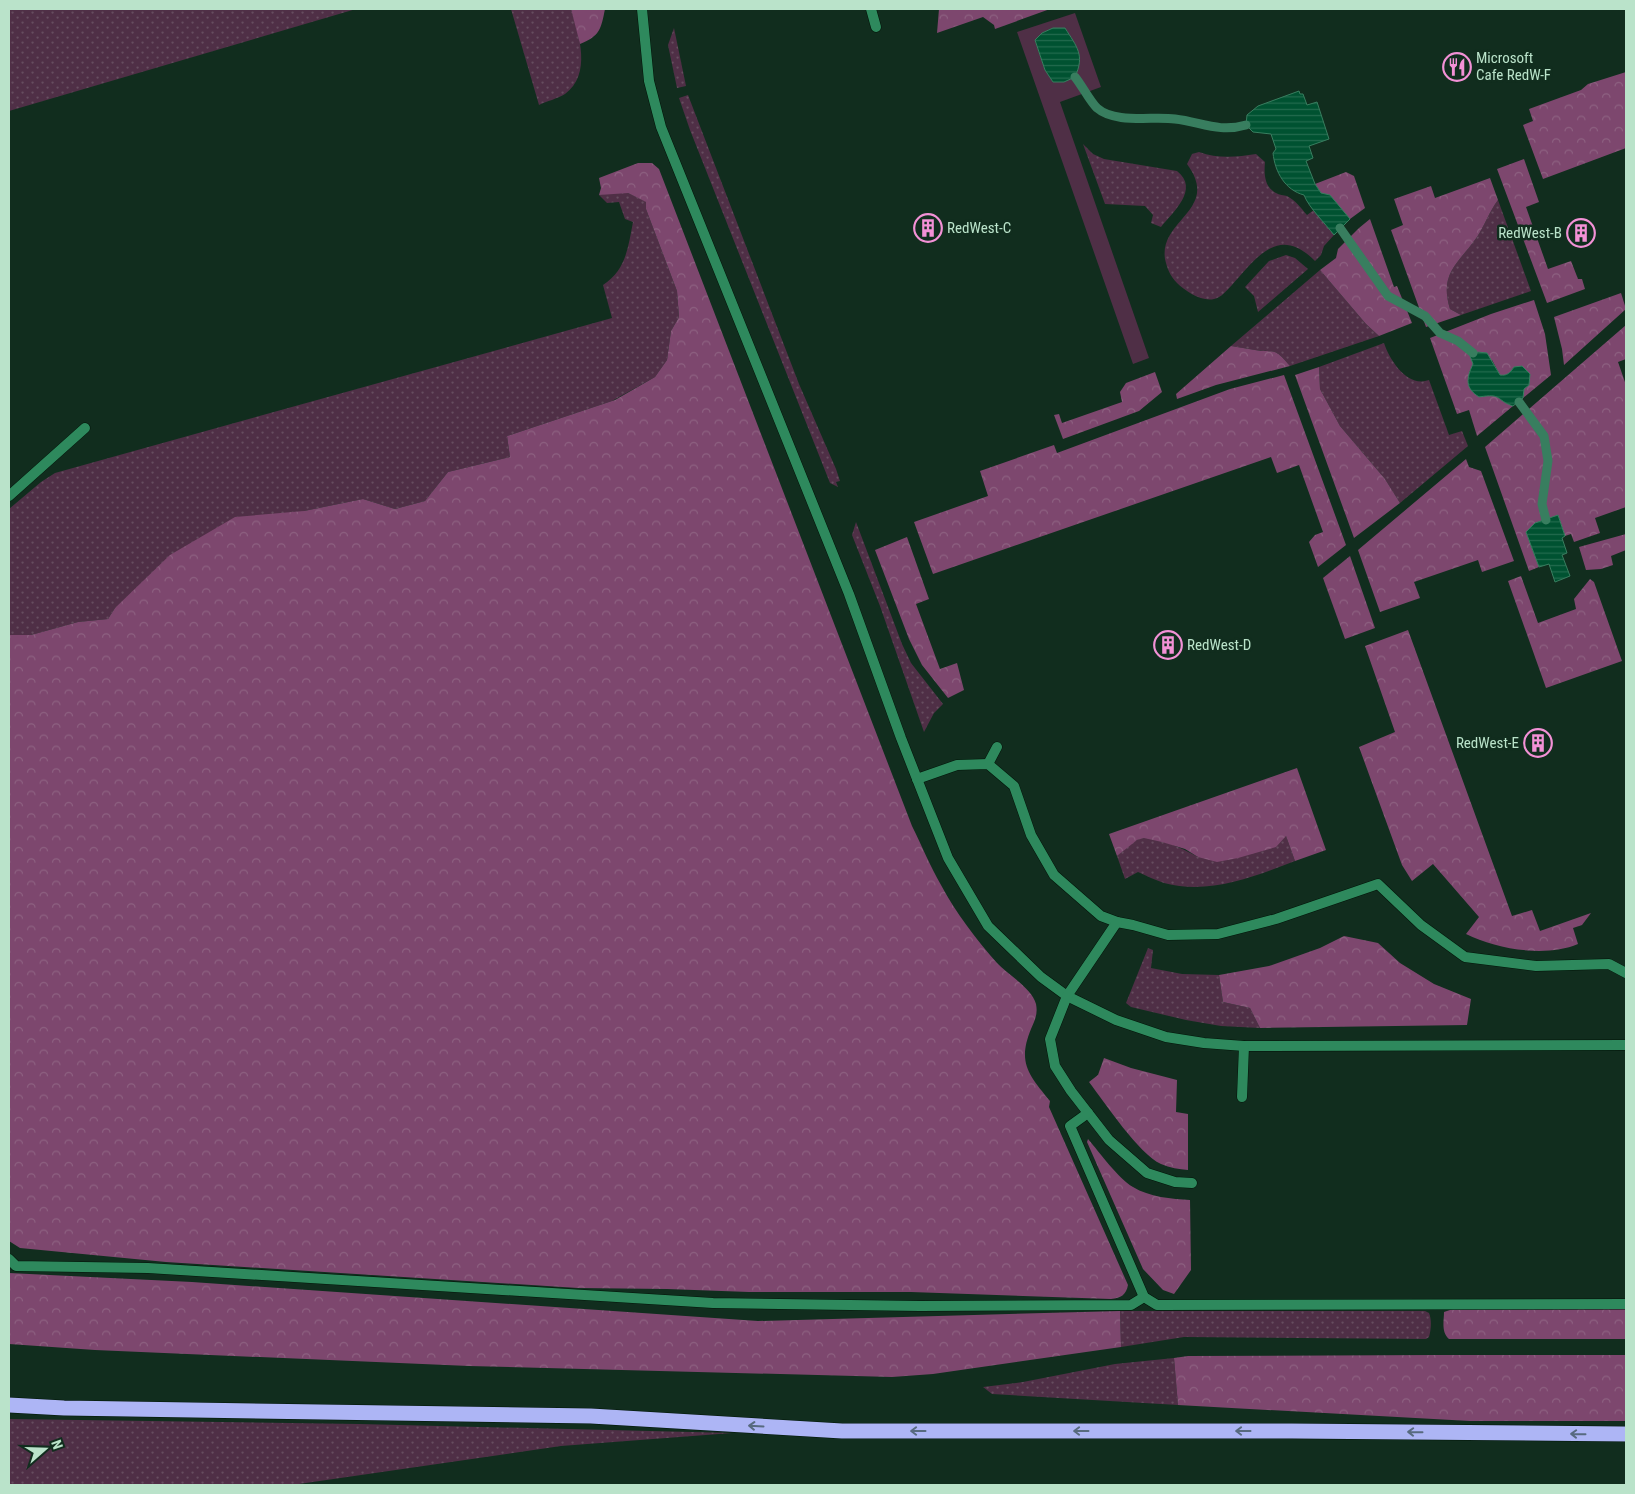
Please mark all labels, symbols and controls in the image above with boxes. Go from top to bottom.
place label: Microsoft Cafe RedW-F [1476,49,1551,84]
restaurant icon: Microsoft Cafe RedW-F [1442,52,1472,82]
building icon: RedWest-C [913,213,943,243]
building icon: RedWest-B [1566,218,1596,248]
place label: RedWest-C [947,219,1011,237]
place label: RedWest-B [1498,224,1562,242]
building icon: RedWest-D [1153,630,1183,660]
place label: RedWest-D [1187,636,1251,654]
building icon: RedWest-E [1523,728,1553,758]
place label: RedWest-E [1456,734,1519,752]
one-way arrow [748,1421,764,1430]
north arrow [20,1424,70,1474]
one-way arrow [910,1426,926,1436]
one-way arrow [1073,1426,1089,1436]
one-way arrow [1235,1426,1252,1436]
one-way arrow [1407,1427,1424,1437]
one-way arrow [1570,1429,1586,1439]
text: N [48,1438,66,1451]

